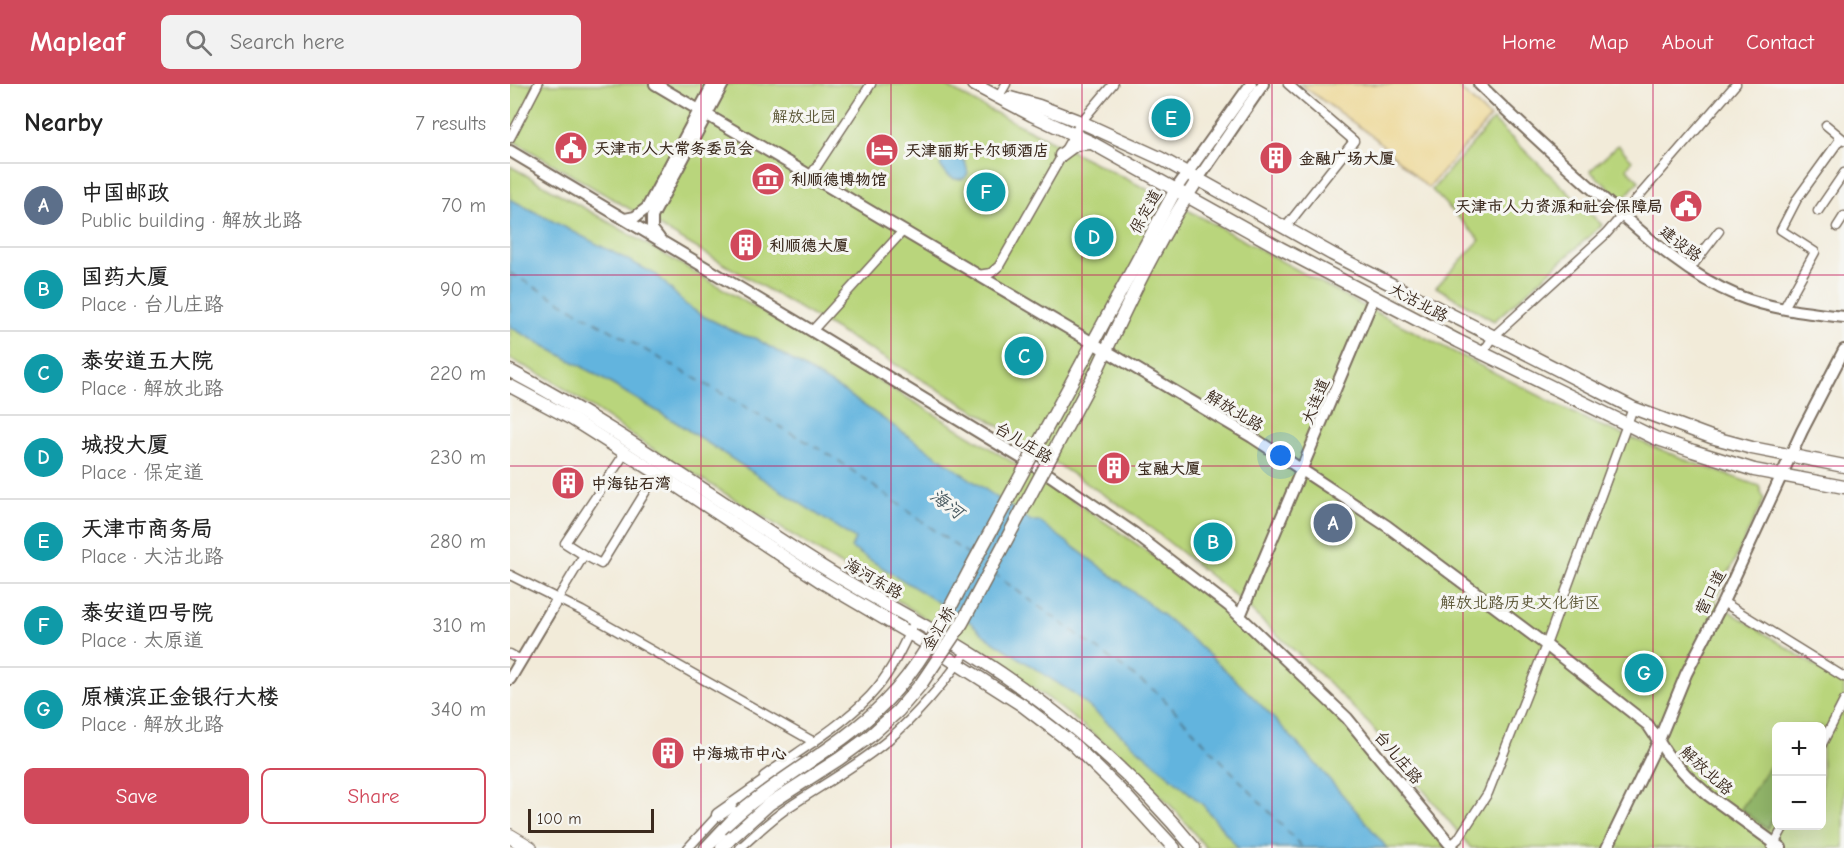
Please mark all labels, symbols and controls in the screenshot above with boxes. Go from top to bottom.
search box [161,15,581,69]
text: Mapleaf [30,26,125,58]
icon: search [182,26,215,59]
text: Search here [230,29,344,55]
text: Home [1502,30,1556,54]
text: Map [1589,30,1629,54]
text: About [1662,30,1713,54]
text: Contact [1746,30,1814,54]
pin: E [1152,96,1190,141]
text: Nearby [24,108,103,138]
park label: 解放北园 [772,108,836,126]
text: 7 results [415,112,486,135]
public building icon: 天津市人大常务委员会 [553,130,589,166]
hotel icon: 天津丽斯卡尔顿酒店 [864,132,900,168]
place label: 天津市人大常务委员会 [594,140,754,158]
building icon: 金融广场大厦 [1258,140,1294,176]
place label: 天津丽斯卡尔顿酒店 [905,142,1049,160]
place label: 金融广场大厦 [1299,150,1395,168]
museum icon: 利顺德博物馆 [750,161,786,197]
pin: F [966,170,1006,214]
place label: 利顺德博物馆 [791,171,887,189]
text: 中国邮政 [81,180,169,206]
street label: 保定道 [1126,186,1165,237]
public building icon: 天津市人力资源和社会保障局 [1668,188,1704,224]
text: A [38,194,49,217]
text: 70 m [441,194,486,217]
place label: 天津市人力资源和社会保障局 [1455,197,1663,216]
text: Public building · 解放北路 [81,209,302,232]
pin: D [1074,214,1114,260]
street label: 建设路 [1656,222,1705,265]
building icon: 利顺德大厦 [728,227,764,263]
place label: 利顺德大厦 [769,237,849,255]
text: 国药大厦 [81,264,169,290]
text: B [37,278,50,301]
text: 90 m [440,278,486,301]
street label: 大沽北路 [1386,280,1451,326]
text: Place · 台儿庄路 [81,293,223,316]
pin: C [1004,334,1044,378]
text: 泰安道五大院 [81,348,213,374]
text: C [37,362,50,385]
text: 220 m [430,362,486,385]
street label: 大连道 [1299,376,1333,427]
text: Place · 解放北路 [81,377,223,400]
street label: 解放北路 [1202,387,1267,435]
street label: 台儿庄路 [991,419,1056,467]
text: 城投大厦 [81,432,169,458]
your location [1266,441,1295,470]
text: D [37,446,50,469]
text: 230 m [430,446,486,469]
building icon: 宝融大厦 [1096,450,1132,486]
place label: 宝融大厦 [1137,460,1201,478]
text: Place · 保定道 [81,461,203,484]
building icon: 中海钻石湾 [550,465,586,501]
place label: 中海钻石湾 [591,475,671,493]
water label: 海河 [926,485,970,525]
pin: A [1314,500,1352,546]
text: 天津市商务局 [81,516,213,542]
pin: B [1194,520,1232,564]
text: E [38,530,49,553]
text: 280 m [430,530,486,553]
text: Place · 大沽北路 [81,545,223,568]
street label: 海河东路 [841,555,906,603]
street label: 营口道 [1692,567,1730,618]
park label: 解放北路历史文化街区 [1440,594,1600,612]
text: 泰安道四号院 [81,600,213,626]
street label: 金汇桥 [919,603,959,654]
text: F [38,614,49,637]
text: 310 m [433,614,486,637]
text: Place · 太原道 [81,629,203,652]
pin: G [1624,650,1664,696]
text: 原横滨正金银行大楼 [81,684,279,710]
text: G [36,698,51,721]
text: 340 m [431,698,486,721]
text: Place · 解放北路 [81,713,223,736]
map controls [1772,722,1826,830]
button: + [1772,722,1826,776]
street label: 台儿庄路 [1371,727,1426,788]
building icon: 中海城市中心 [650,735,686,771]
street label: 解放北路 [1677,743,1736,799]
place label: 中海城市中心 [691,745,787,763]
button: Save [24,768,249,824]
button: Share [261,768,486,824]
button: − [1772,776,1826,830]
scale bar [528,806,654,834]
text: 100 m [537,810,581,828]

